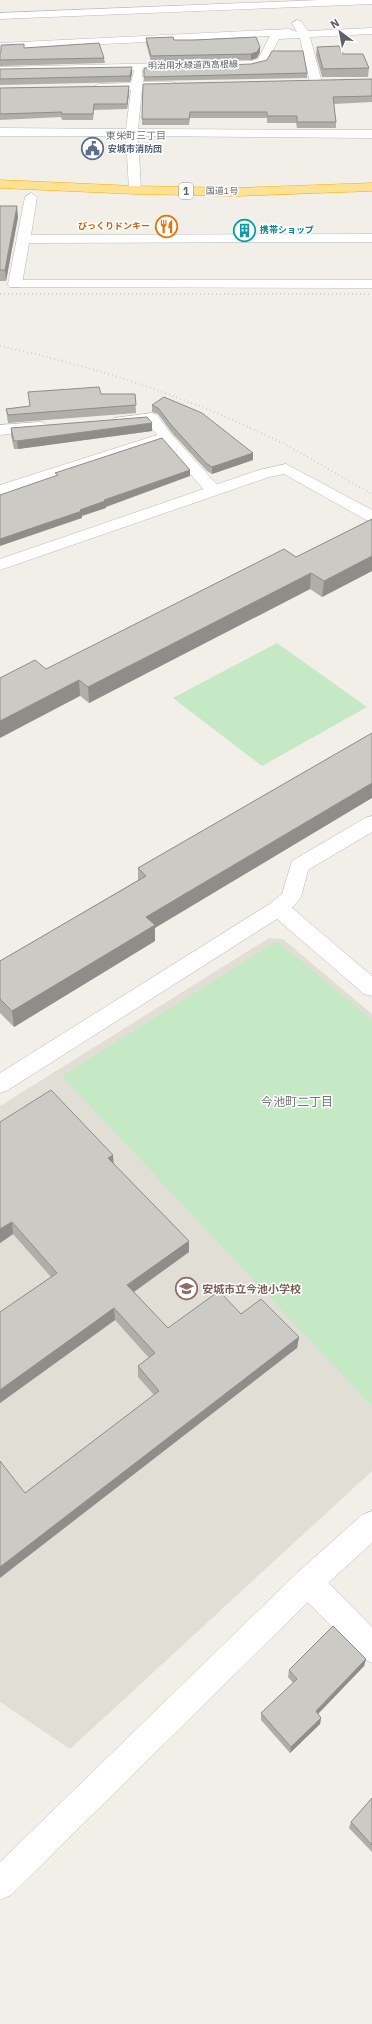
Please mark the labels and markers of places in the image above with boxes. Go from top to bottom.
public building icon: 安城市消防団 [79,136,105,162]
place label: 安城市消防団 [108,143,162,154]
restaurant icon: びっくりドンキー [153,213,179,239]
building icon: 携帯ショップ [231,217,257,243]
place label: びっくりドンキー [78,220,150,231]
place label: 携帯ショップ [260,224,314,235]
school or university icon: 安城市立今池小学校 [173,1276,199,1302]
place label: 安城市立今池小学校 [202,1282,301,1296]

